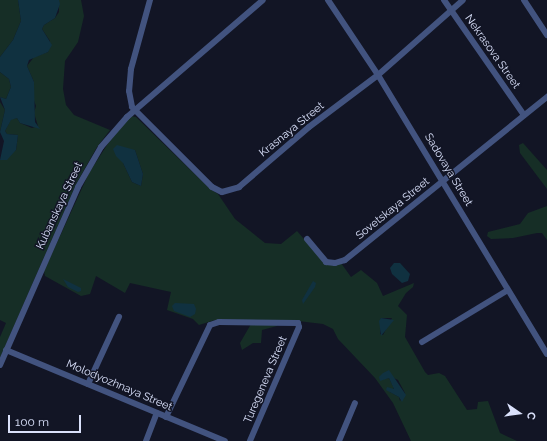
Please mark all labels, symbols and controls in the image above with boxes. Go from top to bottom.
street label: Nekrasova Street [462,13,522,91]
street label: Krasnaya Street [257,100,327,160]
street label: Sadovaya Street [421,131,475,209]
street label: Kubanskaya Street [34,160,86,252]
street label: Sovetskaya Street [354,175,432,243]
street label: Turegeneva Street [242,334,290,426]
street label: Molodyozhnaya Street [64,358,174,414]
north arrow [499,393,539,433]
scale bar [10,407,83,433]
text: С [524,411,538,421]
text: 100 m [15,415,49,429]

